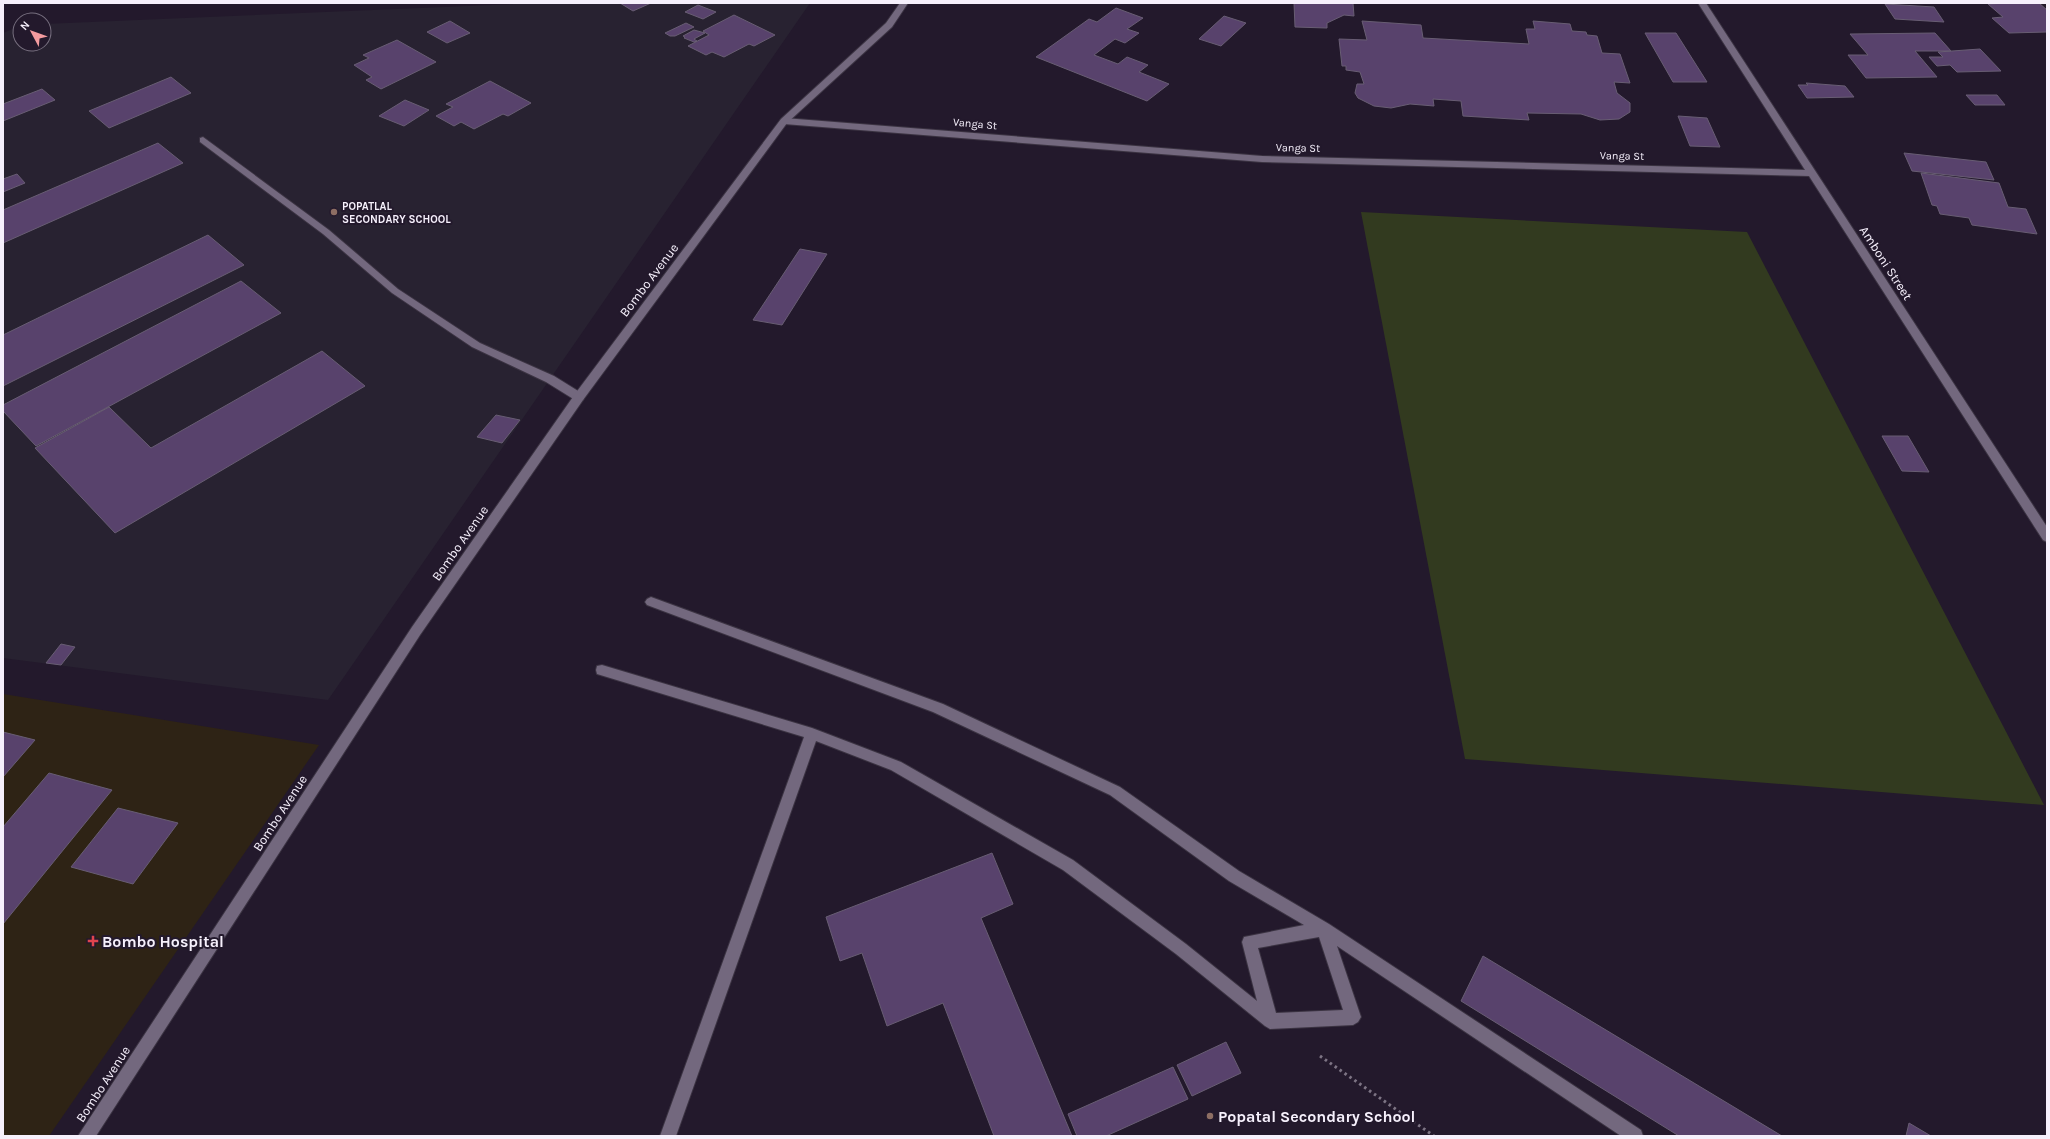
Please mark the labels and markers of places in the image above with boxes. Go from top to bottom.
place label: POPATLAL SECONDARY SCHOOL [342,200,451,226]
marker: POPATLAL SECONDARY SCHOOL [329,207,339,217]
place label: Bombo Hospital [102,932,224,951]
marker: Bombo Hospital [87,935,99,947]
place label: Popatal Secondary School [1218,1107,1415,1126]
marker: Popatal Secondary School [1205,1111,1215,1121]

